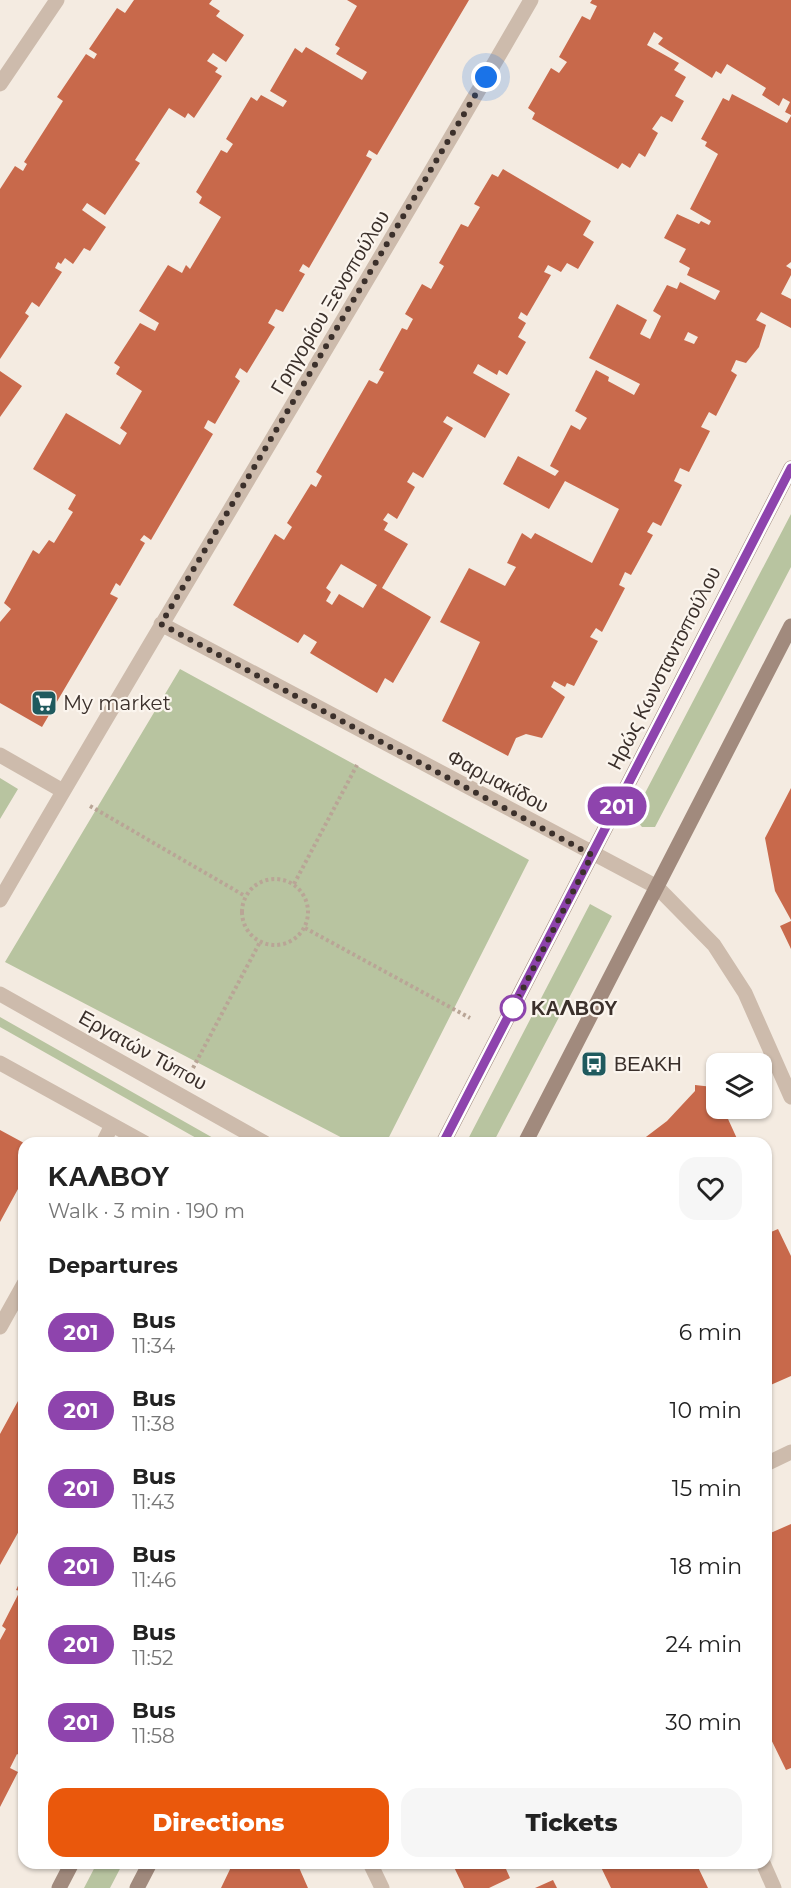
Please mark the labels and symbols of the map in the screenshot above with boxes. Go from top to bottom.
your location [471,62,501,92]
street label: Γρηγορίου Ξενοπούλου [266,206,394,398]
street label: Ηρώς Κωνσταντοπούλου [602,562,726,774]
supermarket icon: My market [29,688,59,718]
place label: My market [63,691,171,715]
street label: Φαρμακίδου [443,744,553,818]
line badge: 201 [582,786,652,826]
marker: ΚΑΛΒΟΥ [500,995,526,1021]
place label: ΚΑΛΒΟΥ [531,996,618,1020]
street label: Εργατών Τύπου [75,1005,211,1095]
bus stop icon: ΒΕΑΚΗ [579,1049,609,1079]
place label: ΒΕΑΚΗ [614,1052,682,1076]

